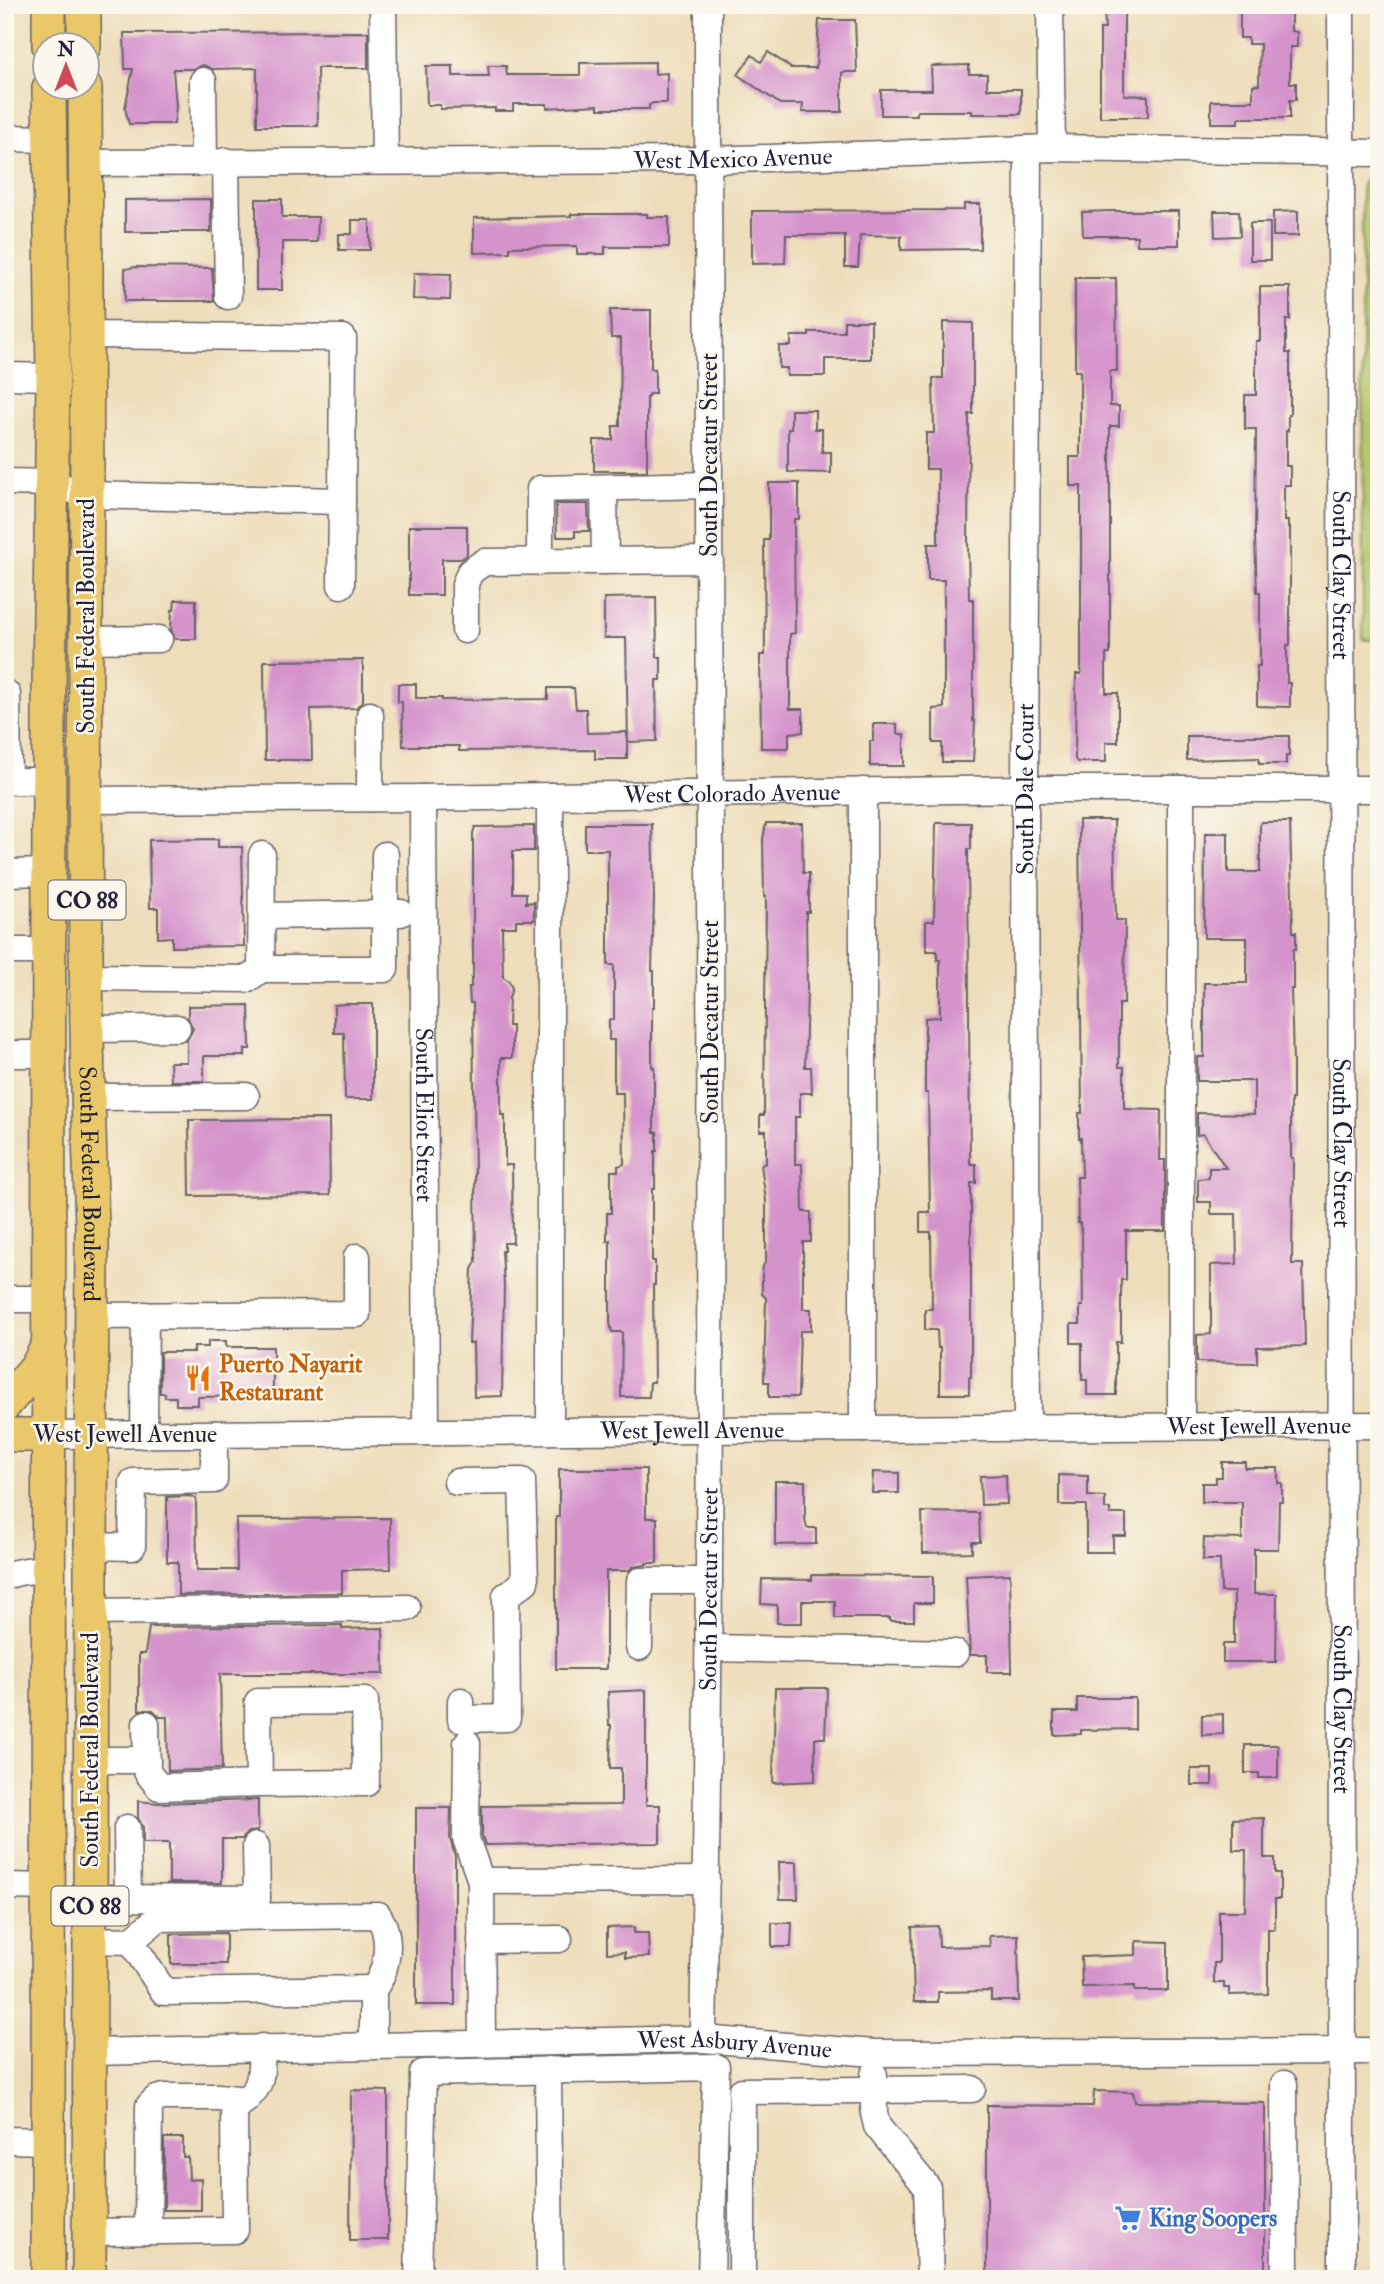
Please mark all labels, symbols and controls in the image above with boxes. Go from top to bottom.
north arrow [32,32,102,102]
text: N [56,38,75,62]
street label: West Mexico Avenue [632,141,833,176]
street label: South Decatur Street [694,353,725,557]
street label: South Clay Street [1325,490,1356,660]
street label: South Federal Boulevard [71,498,102,734]
street label: South Dale Court [1010,703,1041,875]
street label: West Colorado Avenue [622,777,841,811]
road number: CO 88 [48,880,126,920]
street label: South Decatur Street [695,920,726,1124]
street label: South Eliot Street [408,1028,440,1203]
street label: South Clay Street [1325,1058,1357,1228]
street label: South Federal Boulevard [72,1066,107,1302]
place label: Puerto Nayarit Restaurant [219,1349,363,1408]
restaurant icon: Puerto Nayarit Restaurant [183,1363,213,1393]
street label: West Jewell Avenue [1166,1410,1351,1443]
street label: West Jewell Avenue [599,1414,784,1447]
street label: West Jewell Avenue [32,1419,217,1450]
street label: South Decatur Street [693,1487,726,1691]
street label: South Clay Street [1326,1624,1357,1794]
street label: South Federal Boulevard [75,1632,106,1868]
road number: CO 88 [52,1886,128,1926]
street label: West Asbury Avenue [636,2024,833,2066]
supermarket icon: King Soopers [1113,2203,1143,2233]
place label: King Soopers [1149,2203,1277,2234]

